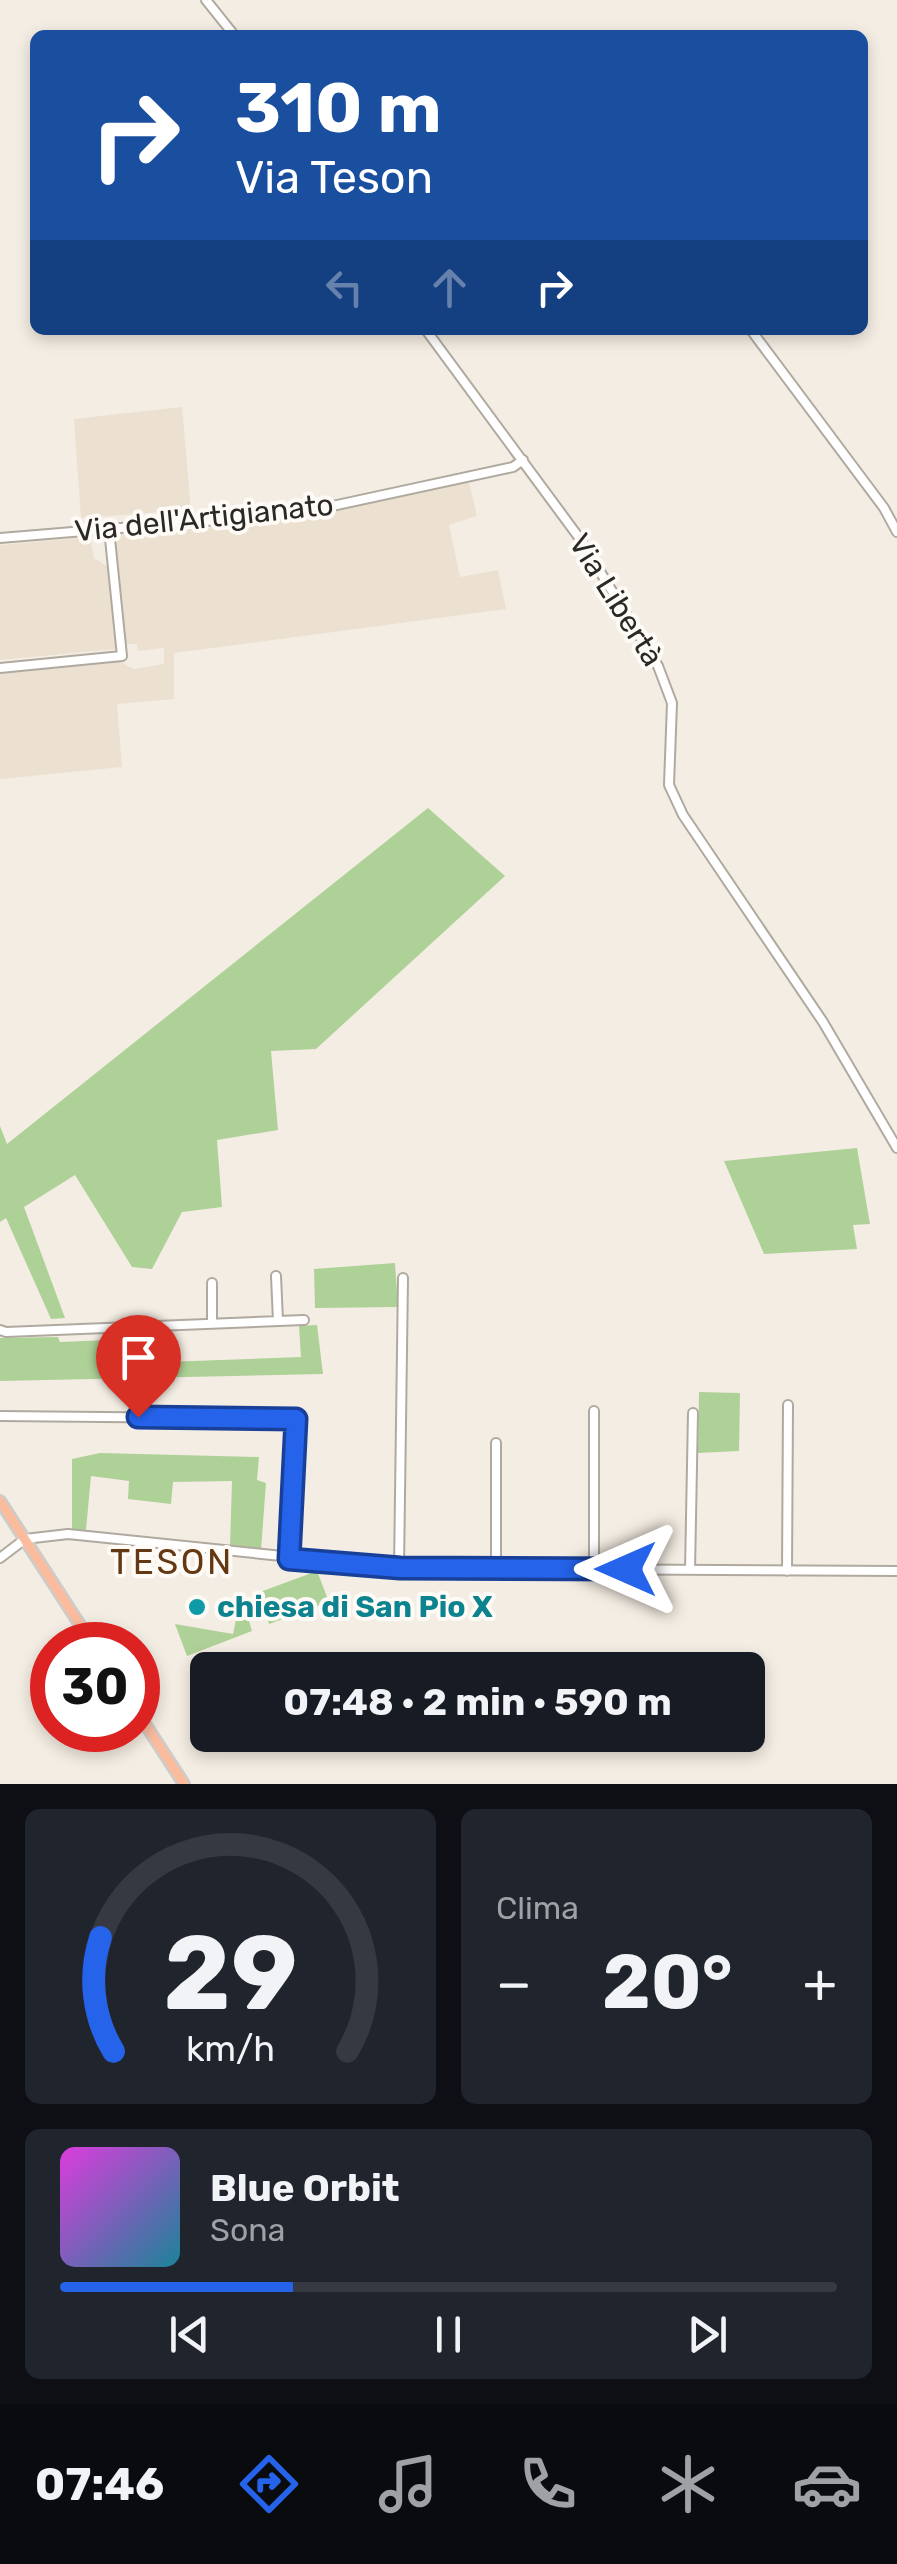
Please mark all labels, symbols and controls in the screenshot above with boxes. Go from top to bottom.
text: 310 m [235,67,442,150]
icon: right [70,70,200,200]
text: Via Teson [235,151,433,204]
icon: left [317,260,372,315]
icon: ahead [422,260,477,315]
icon: right [527,260,582,315]
street label: Via dell'Artigianato [73,486,335,550]
street label: Via Libertà [561,527,671,673]
pin [96,1315,181,1418]
icon: arrive [111,1330,166,1385]
position arrow [574,1517,678,1621]
district label: TESON [110,1541,234,1583]
place label: chiesa di San Pio X [217,1589,493,1625]
marker: chiesa di San Pio X [186,1596,208,1618]
speed limit sign: 30 [30,1622,160,1752]
text: 07:48 · 2 min · 590 m [283,1679,672,1725]
text: Clima [496,1889,579,1927]
text: 29 [163,1912,298,2035]
text: 20° [602,1938,733,2027]
text: − [496,1951,532,2016]
text: + [803,1951,837,2016]
text: km/h [186,2028,275,2070]
text: Blue Orbit [210,2165,400,2211]
text: Sona [210,2211,285,2249]
icon: previous [162,2307,217,2362]
icon: pause [421,2307,476,2362]
icon: next [680,2307,735,2362]
icon: directions [234,2449,304,2519]
icon: music [373,2449,443,2519]
icon: phone [513,2449,583,2519]
icon: climate [653,2449,723,2519]
icon: car [792,2449,862,2519]
text: 07:46 [35,2458,164,2511]

